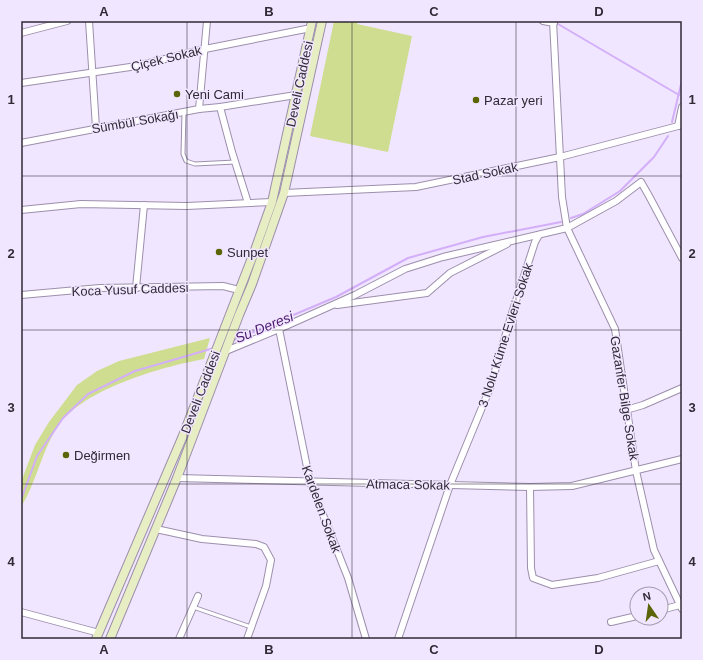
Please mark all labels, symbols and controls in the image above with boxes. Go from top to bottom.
text: A [99,4,109,19]
text: B [264,4,274,19]
text: C [429,4,439,19]
text: D [594,4,604,19]
street label: Develi Caddesi [283,40,316,128]
street label: Çiçek Sokak [129,42,203,75]
place label: Yeni Cami [185,87,244,102]
marker: Yeni Cami [172,89,182,99]
text: 1 [7,92,15,107]
text: 1 [688,92,696,107]
place label: Pazar yeri [484,93,543,108]
marker: Pazar yeri [471,95,481,105]
street label: Sümbül Sokağı [90,106,180,137]
street label: Stad Sokak [451,159,520,188]
place label: Sunpet [227,245,269,260]
text: 2 [7,246,15,261]
text: 2 [688,246,696,261]
marker: Sunpet [214,247,224,257]
street label: 3 Nolu Küme Evleri Sokak [475,261,536,409]
street label: Koca Yusuf Caddesi [71,280,189,299]
water label: Su Deresi [233,308,296,346]
street label: Gazanfer Bilge Sokak [607,335,642,462]
street label: Develi Caddesi [178,349,223,436]
text: 3 [7,400,15,415]
text: 3 [688,400,696,415]
place label: Değirmen [74,448,130,463]
marker: Değirmen [61,450,71,460]
street label: Kardelen Sokak [299,463,344,555]
street label: Atmaca Sokak [366,476,451,493]
text: 4 [7,554,15,569]
text: 4 [688,554,696,569]
north arrow [629,586,669,626]
text: N [642,590,652,603]
text: A [99,642,109,657]
text: B [264,642,274,657]
text: C [429,642,439,657]
text: D [594,642,604,657]

